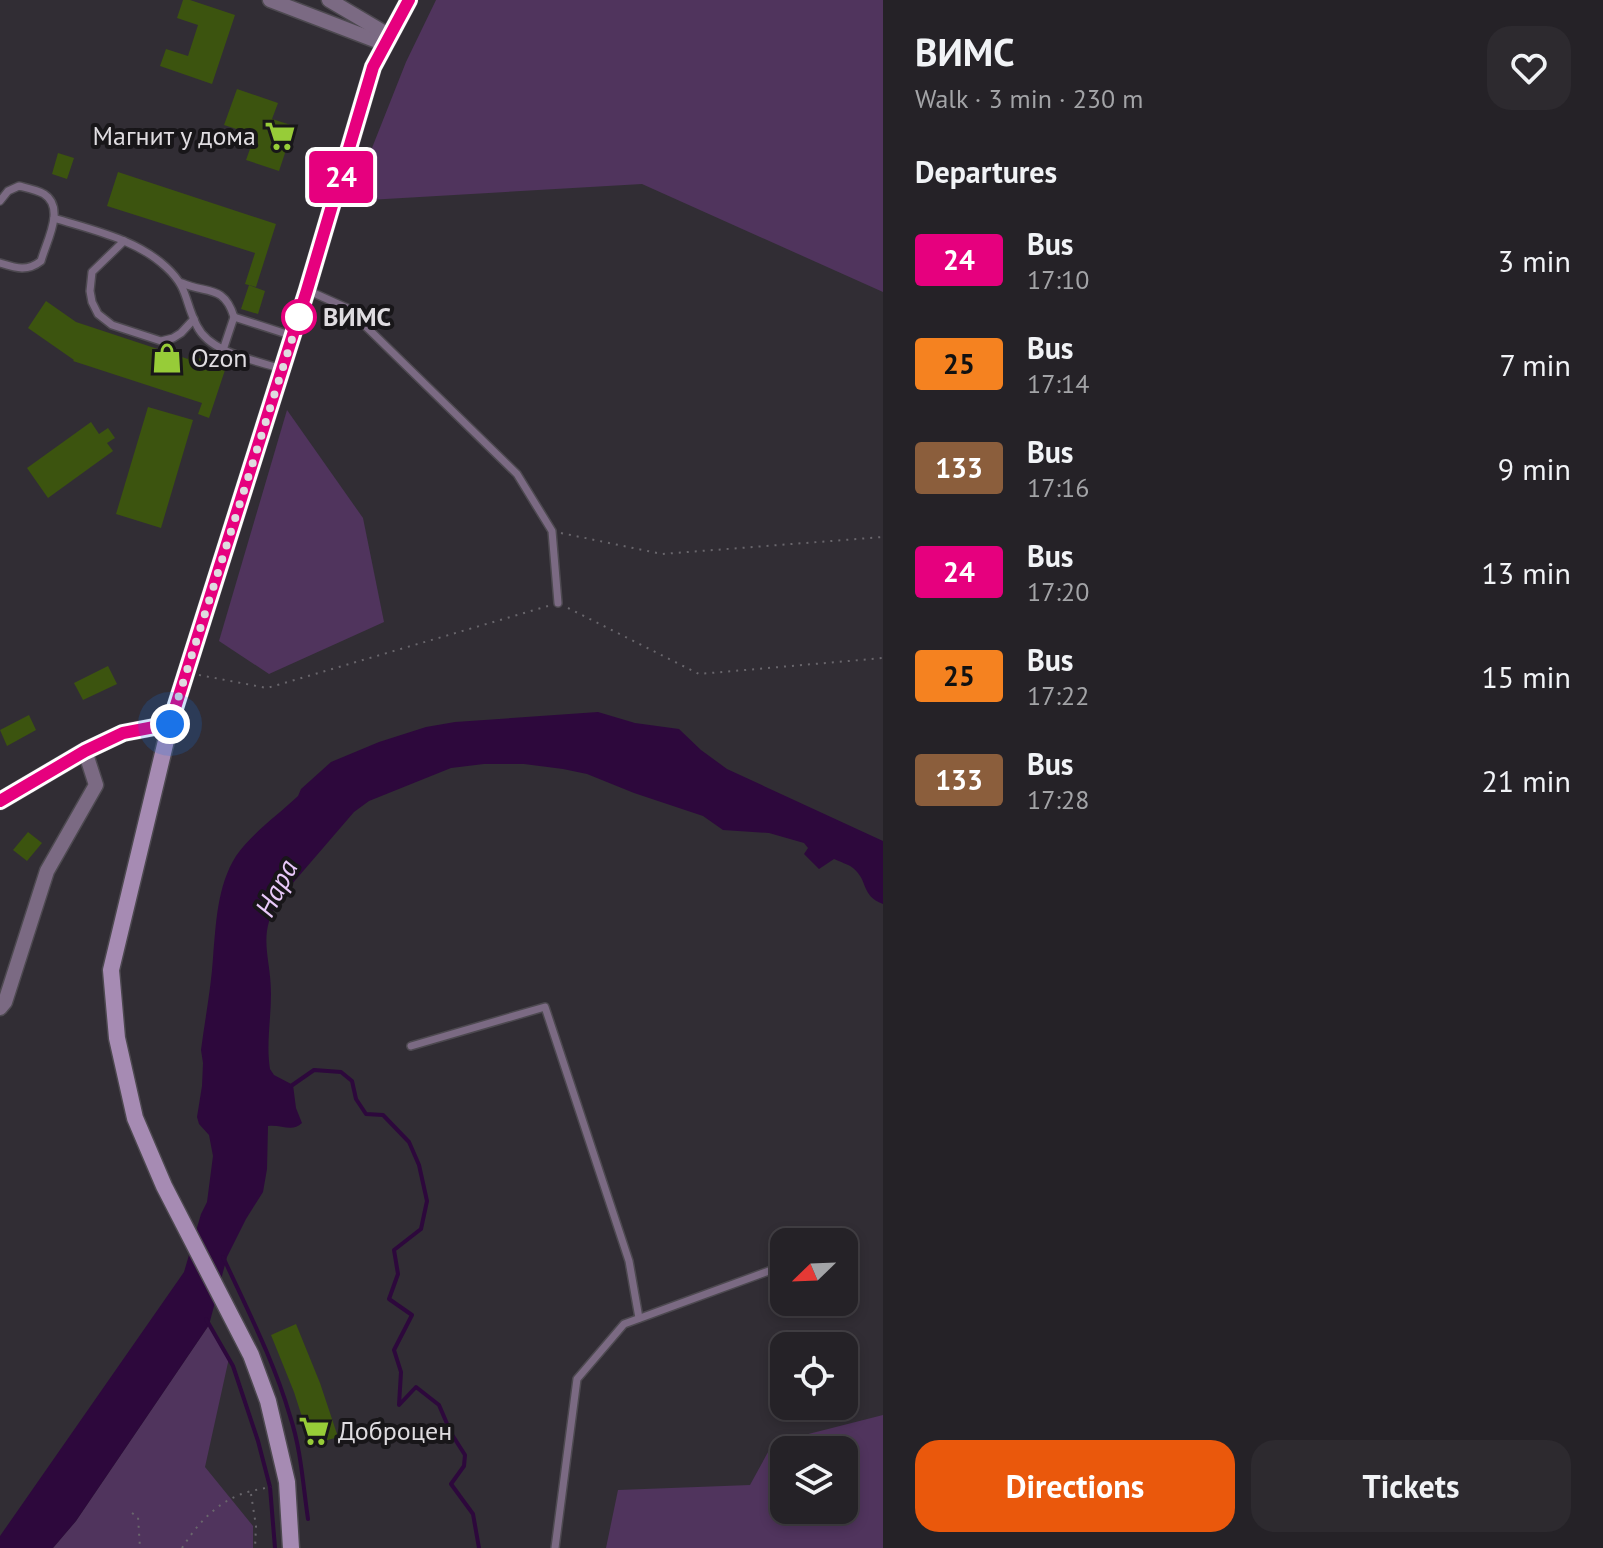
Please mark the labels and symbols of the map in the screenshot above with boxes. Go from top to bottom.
place label: Магнит у дома [92,119,256,152]
supermarket icon: Магнит у дома [263,119,297,153]
line badge: 24 [305,151,377,203]
marker: ВИМС [282,300,316,334]
place label: ВИМС [323,300,391,333]
shop icon: Ozon [150,341,184,375]
place label: Ozon [191,341,248,374]
your location [150,704,190,744]
water label: Нара [246,853,306,923]
north arrow [770,1228,858,1316]
supermarket icon: Доброцен [297,1414,331,1448]
place label: Доброцен [338,1414,452,1447]

